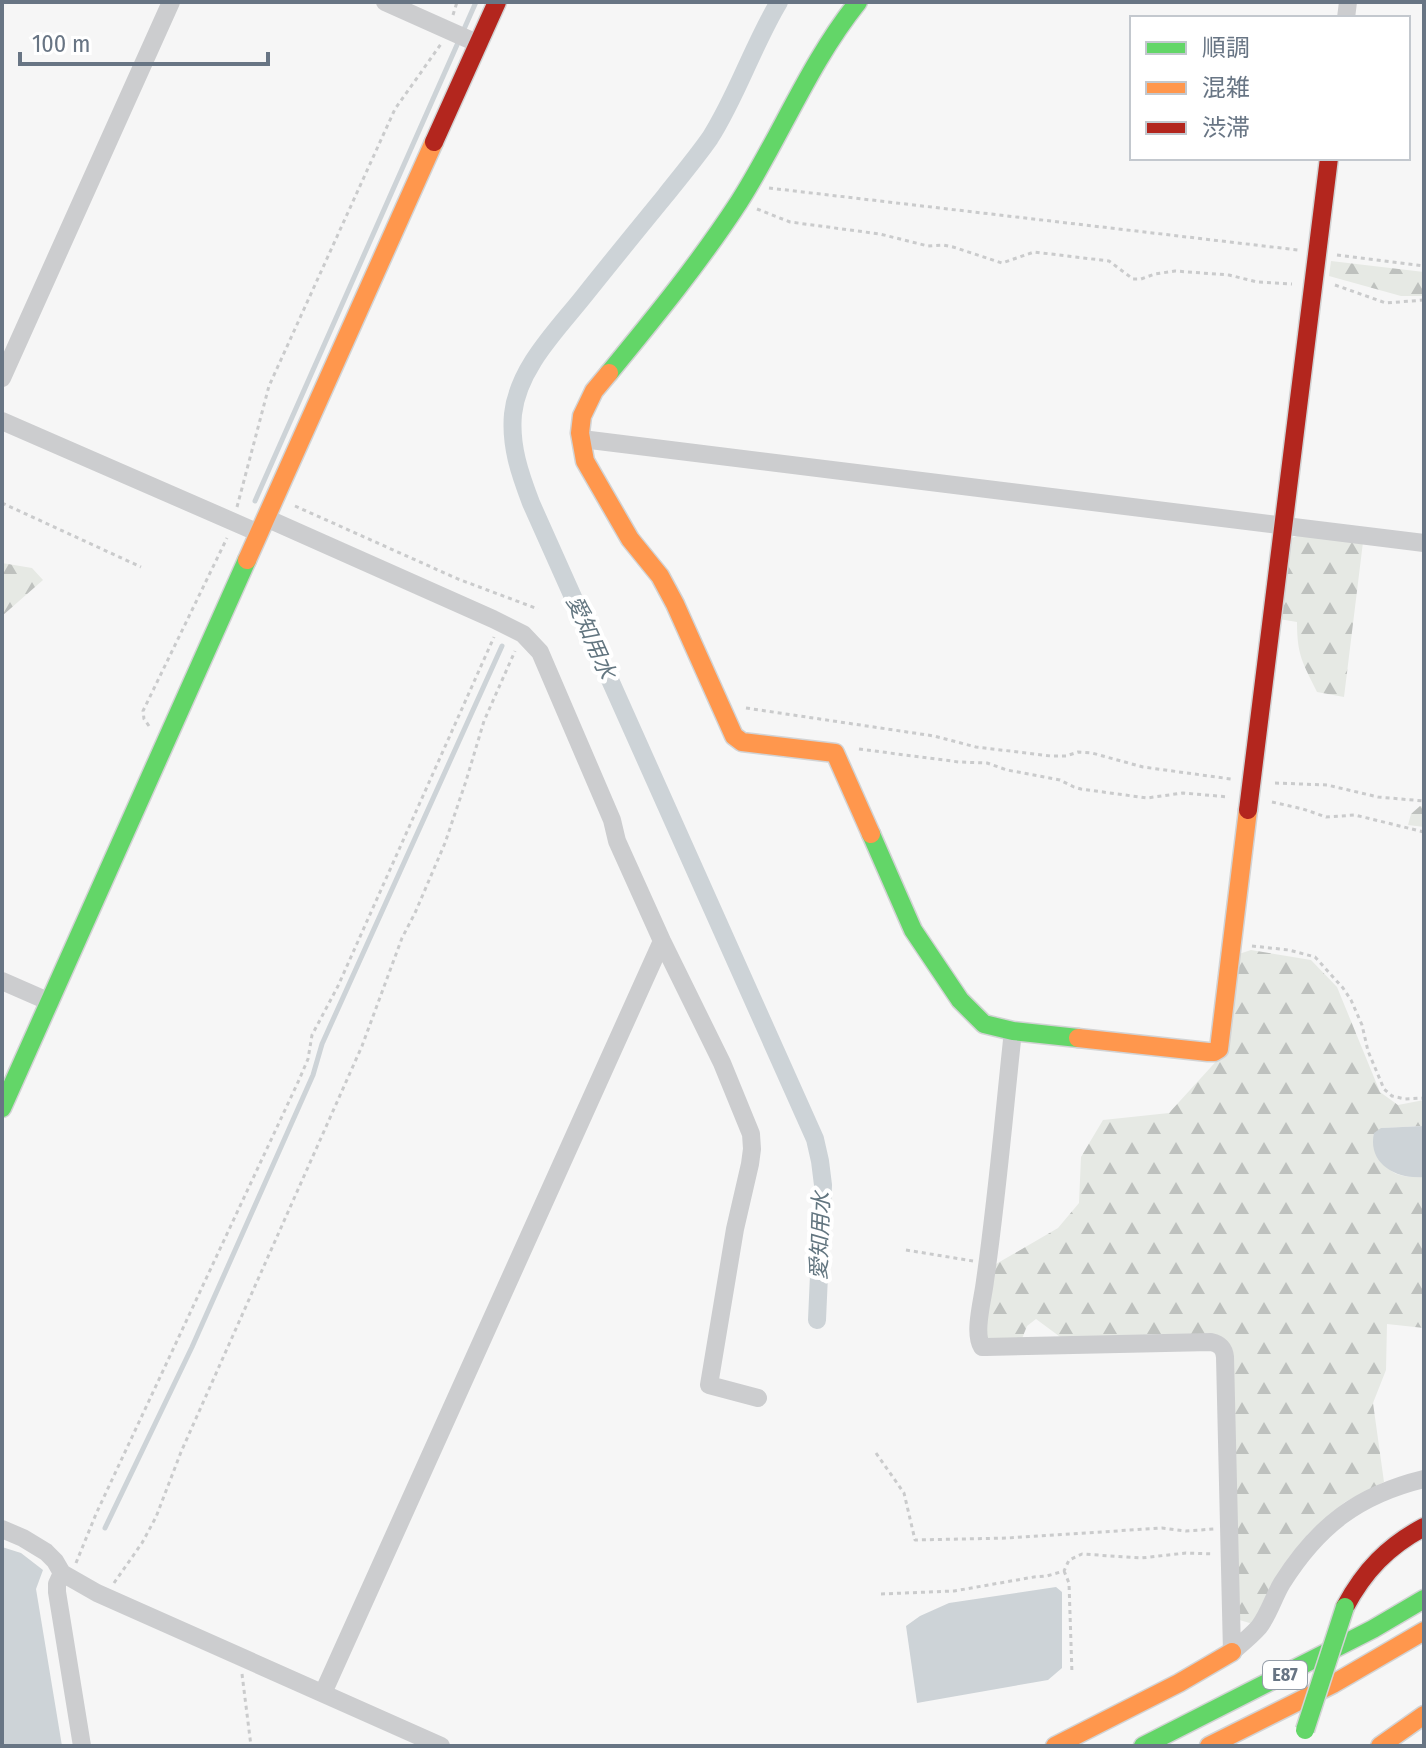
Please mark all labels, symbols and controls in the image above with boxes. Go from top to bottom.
scale bar [20,16,268,66]
legend [1130,16,1410,160]
text: 100 m [32,30,90,58]
text: 順調 [1202,34,1250,62]
text: 混雑 [1202,74,1250,102]
text: 渋滞 [1202,114,1250,142]
water label: 愛知用水 [561,591,622,685]
water label: 愛知用水 [805,1190,835,1280]
road number: E87 [1263,1661,1307,1689]

